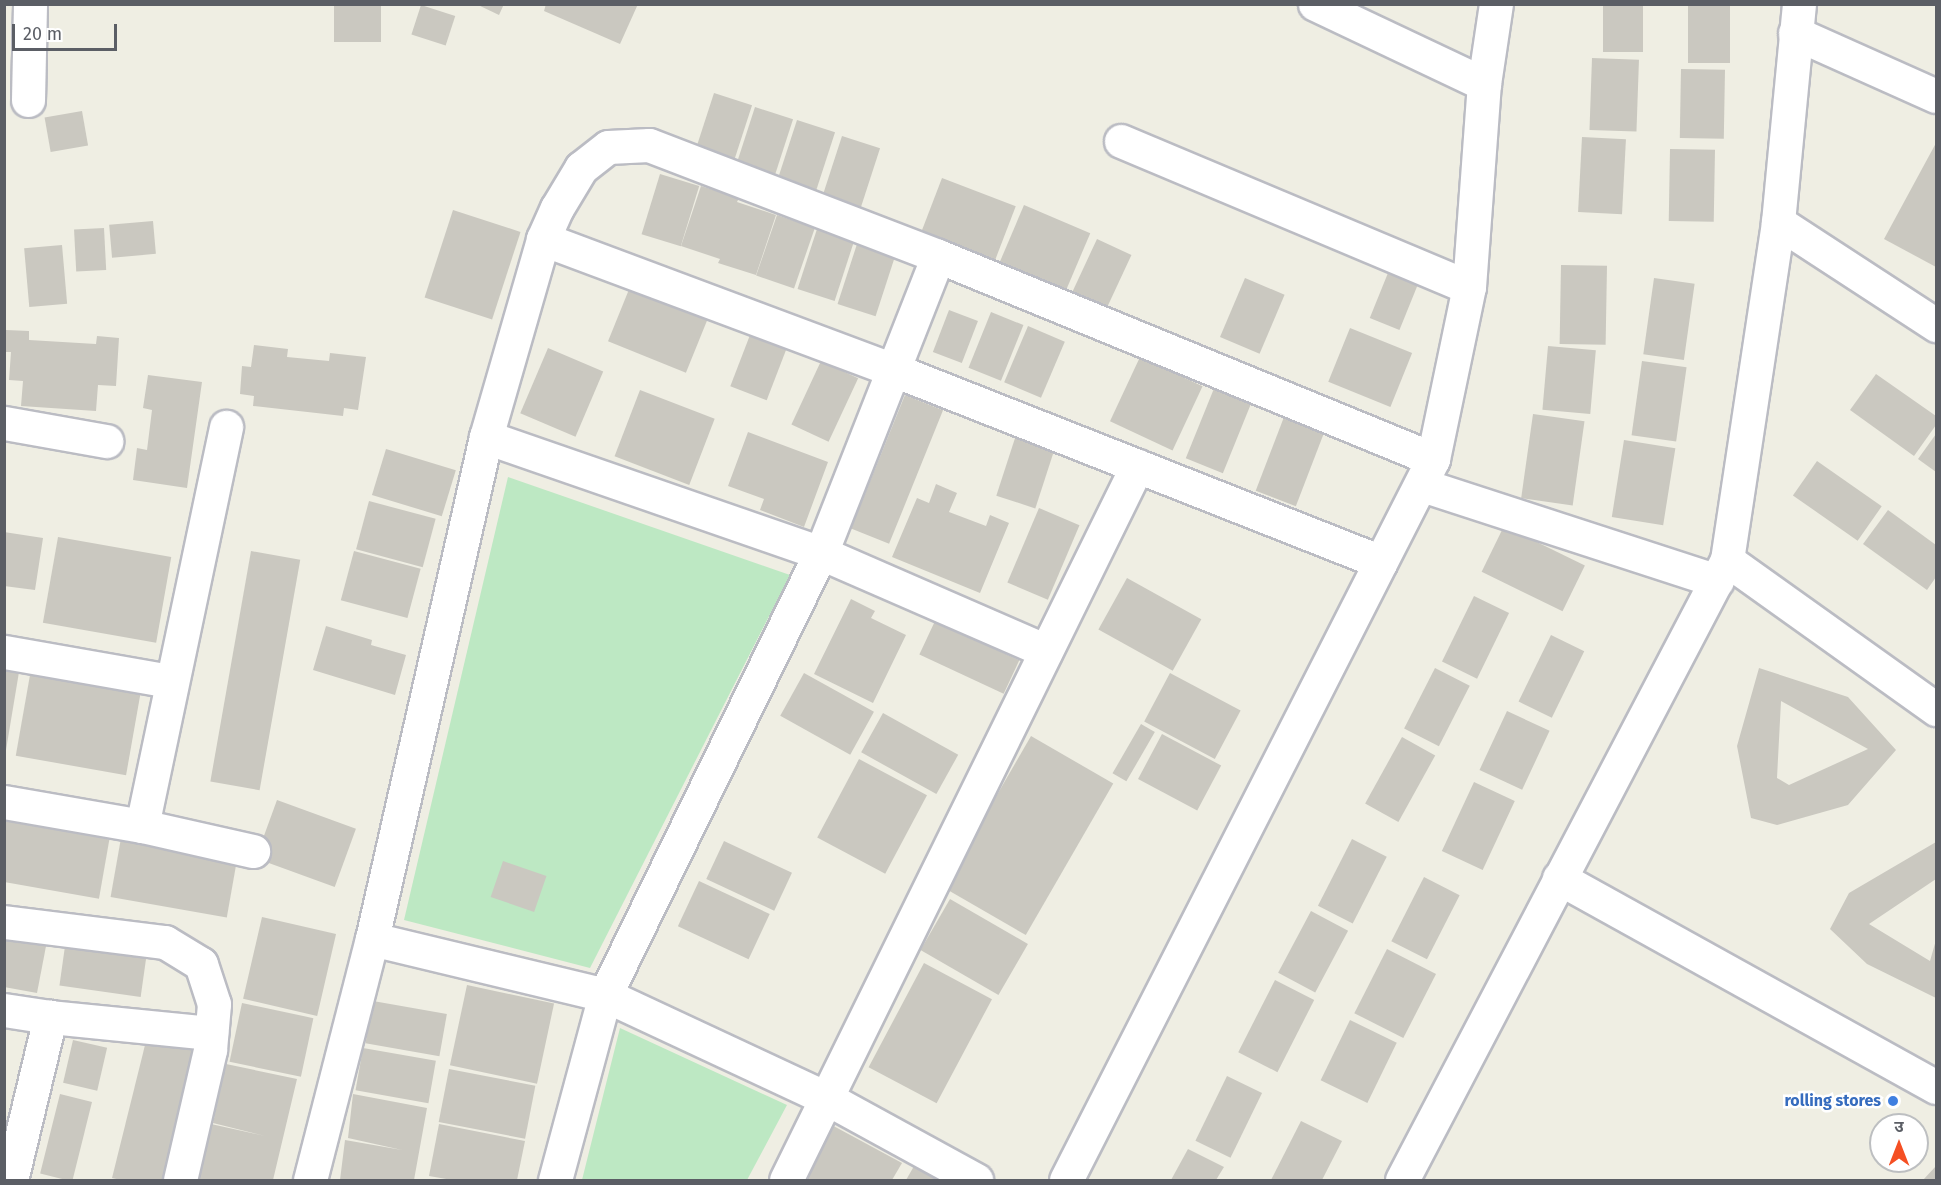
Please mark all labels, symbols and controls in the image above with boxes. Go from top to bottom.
scale bar [15,12,120,50]
text: 20 m [23,23,62,45]
place label: rolling stores [1784,1091,1881,1111]
marker: rolling stores [1886,1094,1900,1108]
north arrow [1869,1113,1929,1173]
text: उ [1894,1117,1904,1136]

